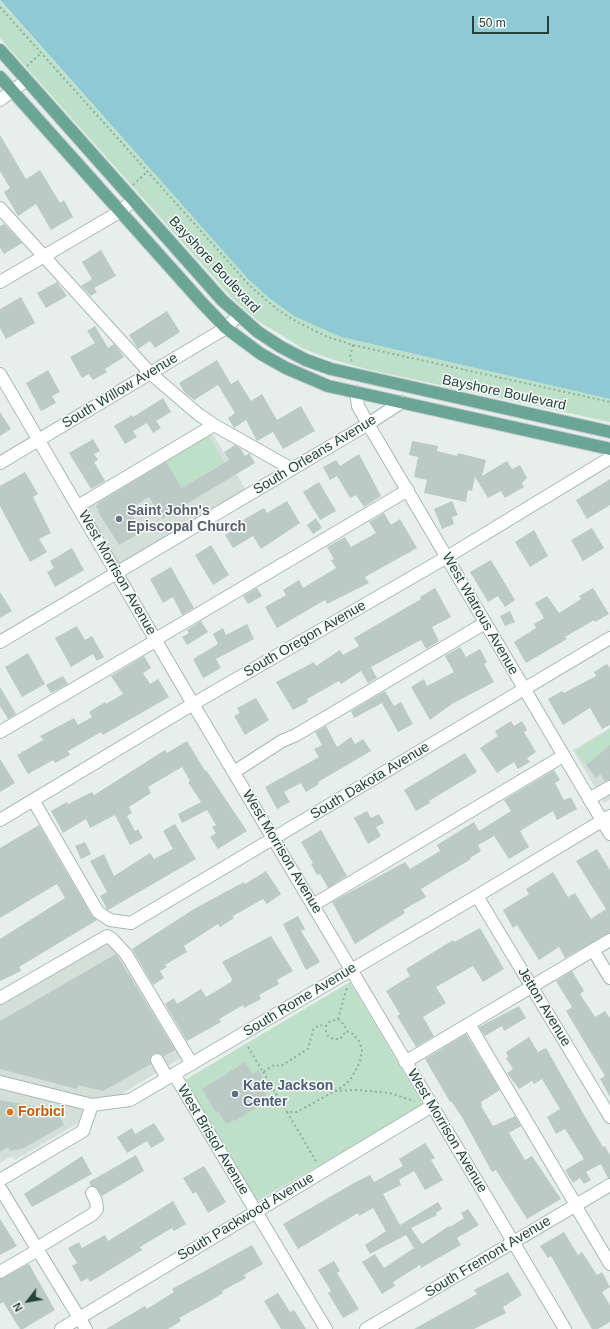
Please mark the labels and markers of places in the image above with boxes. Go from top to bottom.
place label: Saint John's Episcopal Church [127,503,246,536]
marker: Saint John's Episcopal Church [114,514,124,524]
place label: Kate Jackson Center [243,1078,333,1110]
marker: Kate Jackson Center [230,1089,240,1099]
place label: Forbici [18,1104,65,1120]
marker: Forbici [5,1107,15,1117]

